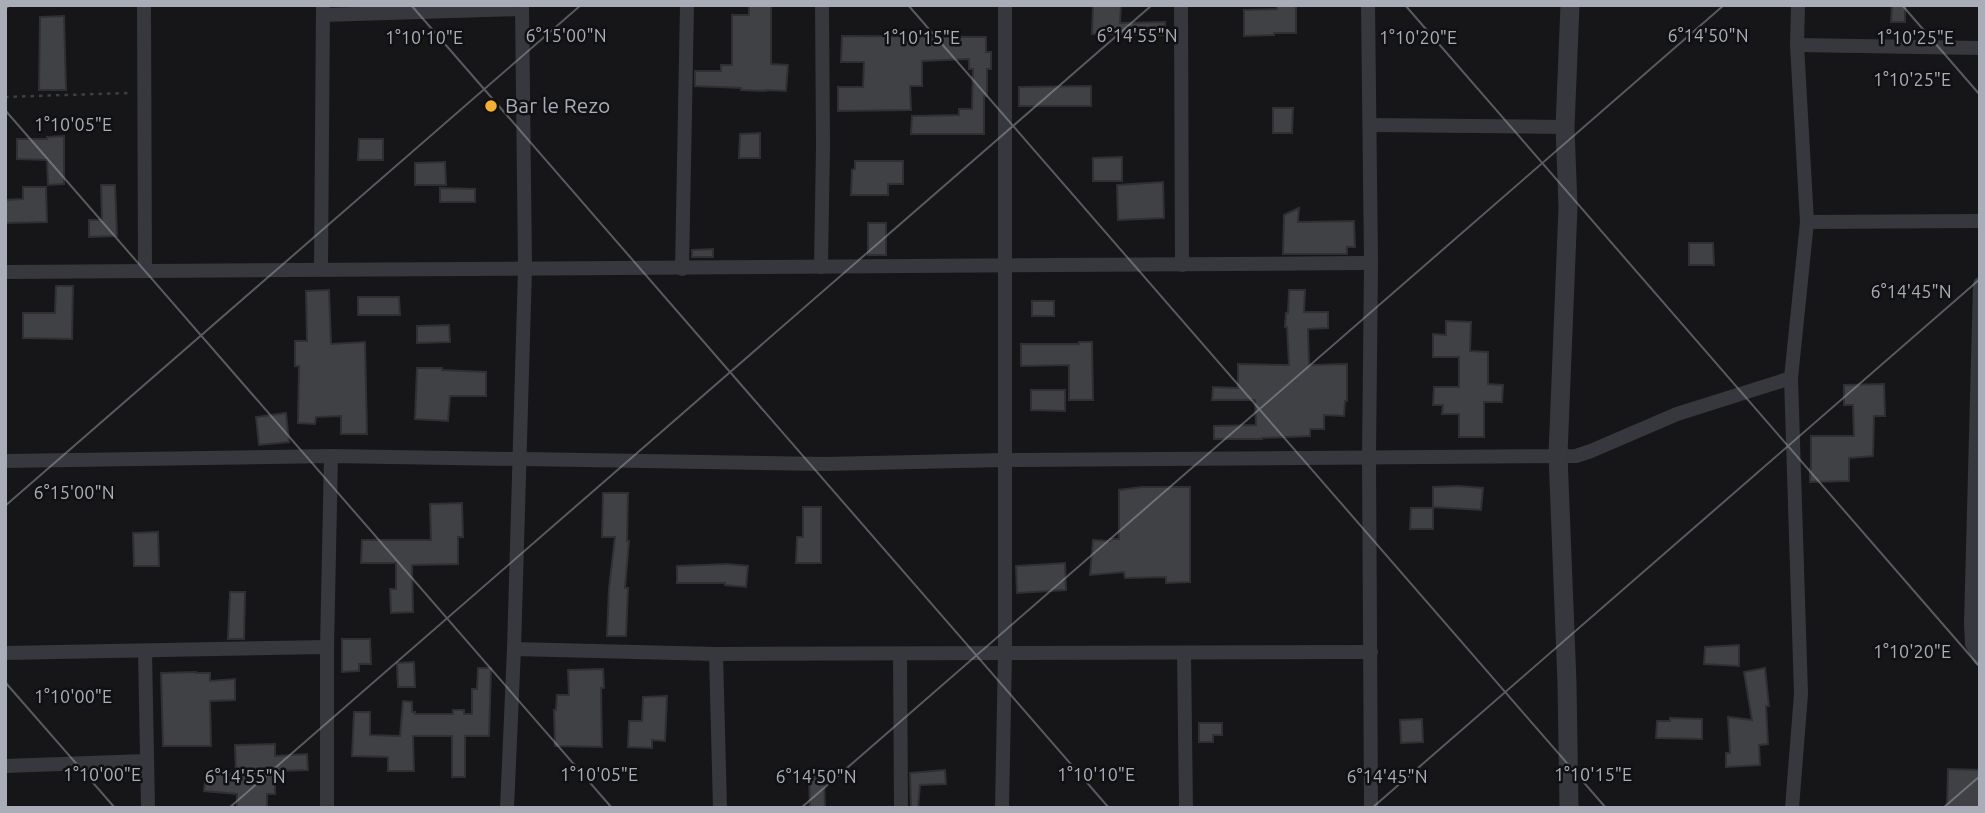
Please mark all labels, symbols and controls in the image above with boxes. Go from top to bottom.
text: 6°15'00"N [526,25,606,45]
text: 6°14'55"N [1097,25,1177,45]
text: 6°14'50"N [1668,25,1748,45]
text: 1°10'10"E [385,27,463,47]
text: 1°10'15"E [882,27,960,47]
text: 1°10'20"E [1379,27,1457,47]
text: 1°10'25"E [1876,27,1954,47]
text: 1°10'25"E [1873,69,1951,89]
place label: Bar le Rezo [505,93,610,117]
marker: Bar le Rezo [483,98,499,114]
text: 1°10'05"E [34,114,112,134]
text: 6°14'45"N [1871,281,1951,301]
text: 6°15'00"N [34,482,114,502]
text: 1°10'20"E [1873,641,1951,661]
text: 1°10'00"E [34,686,112,706]
text: 1°10'00"E [63,764,141,784]
text: 1°10'05"E [560,764,638,784]
text: 1°10'10"E [1057,764,1135,784]
text: 1°10'15"E [1554,764,1632,784]
text: 6°14'55"N [205,766,285,786]
text: 6°14'50"N [776,766,856,786]
text: 6°14'45"N [1347,766,1427,786]

